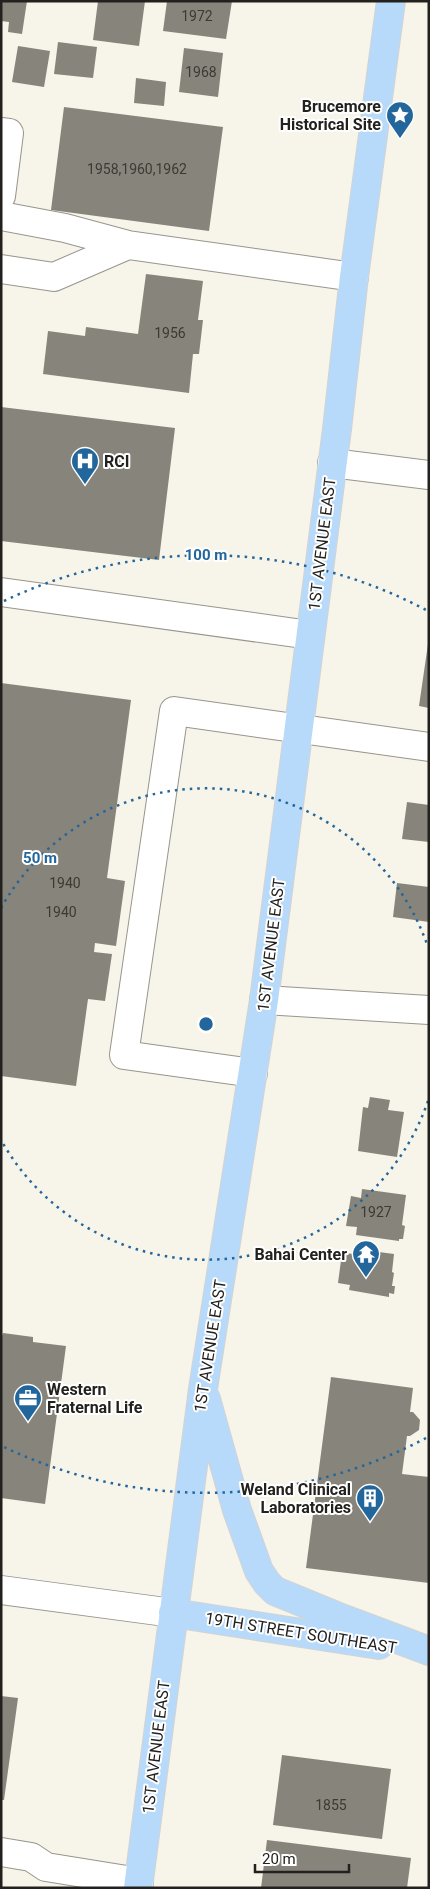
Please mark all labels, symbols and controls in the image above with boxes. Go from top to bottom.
house number: 1972 [181,8,213,24]
house number: 1968 [185,64,217,80]
place label: Brucemore Historical Site [280,97,381,134]
place icon: Brucemore Historical Site [385,100,415,139]
house number: 1958,1960,1962 [87,161,187,177]
house number: 1956 [154,325,186,341]
hospital icon: RCI [70,446,100,485]
place label: RCI [104,452,129,471]
street label: 1ST AVENUE EAST [304,476,340,612]
text: 100 m [185,546,227,564]
text: 50 m [23,849,57,867]
house number: 1940 [49,875,81,891]
street label: 1ST AVENUE EAST [253,877,289,1013]
house number: 1940 [45,904,77,920]
centre of rings [197,1015,215,1033]
house number: 1927 [360,1204,392,1220]
temple icon: Bahai Center [351,1239,381,1278]
place label: Bahai Center [255,1245,347,1264]
street label: 1ST AVENUE EAST [190,1278,230,1414]
place label: Western Fraternal Life [47,1380,143,1417]
office icon: Western Fraternal Life [13,1383,43,1422]
place label: Weland Clinical Laboratories [241,1480,351,1517]
building icon: Weland Clinical Laboratories [355,1483,385,1522]
street label: 19TH STREET SOUTHEAST [204,1608,399,1658]
street label: 1ST AVENUE EAST [138,1679,174,1815]
house number: 1855 [315,1797,347,1813]
scale bar [255,1842,349,1874]
text: 20 m [262,1850,296,1868]

